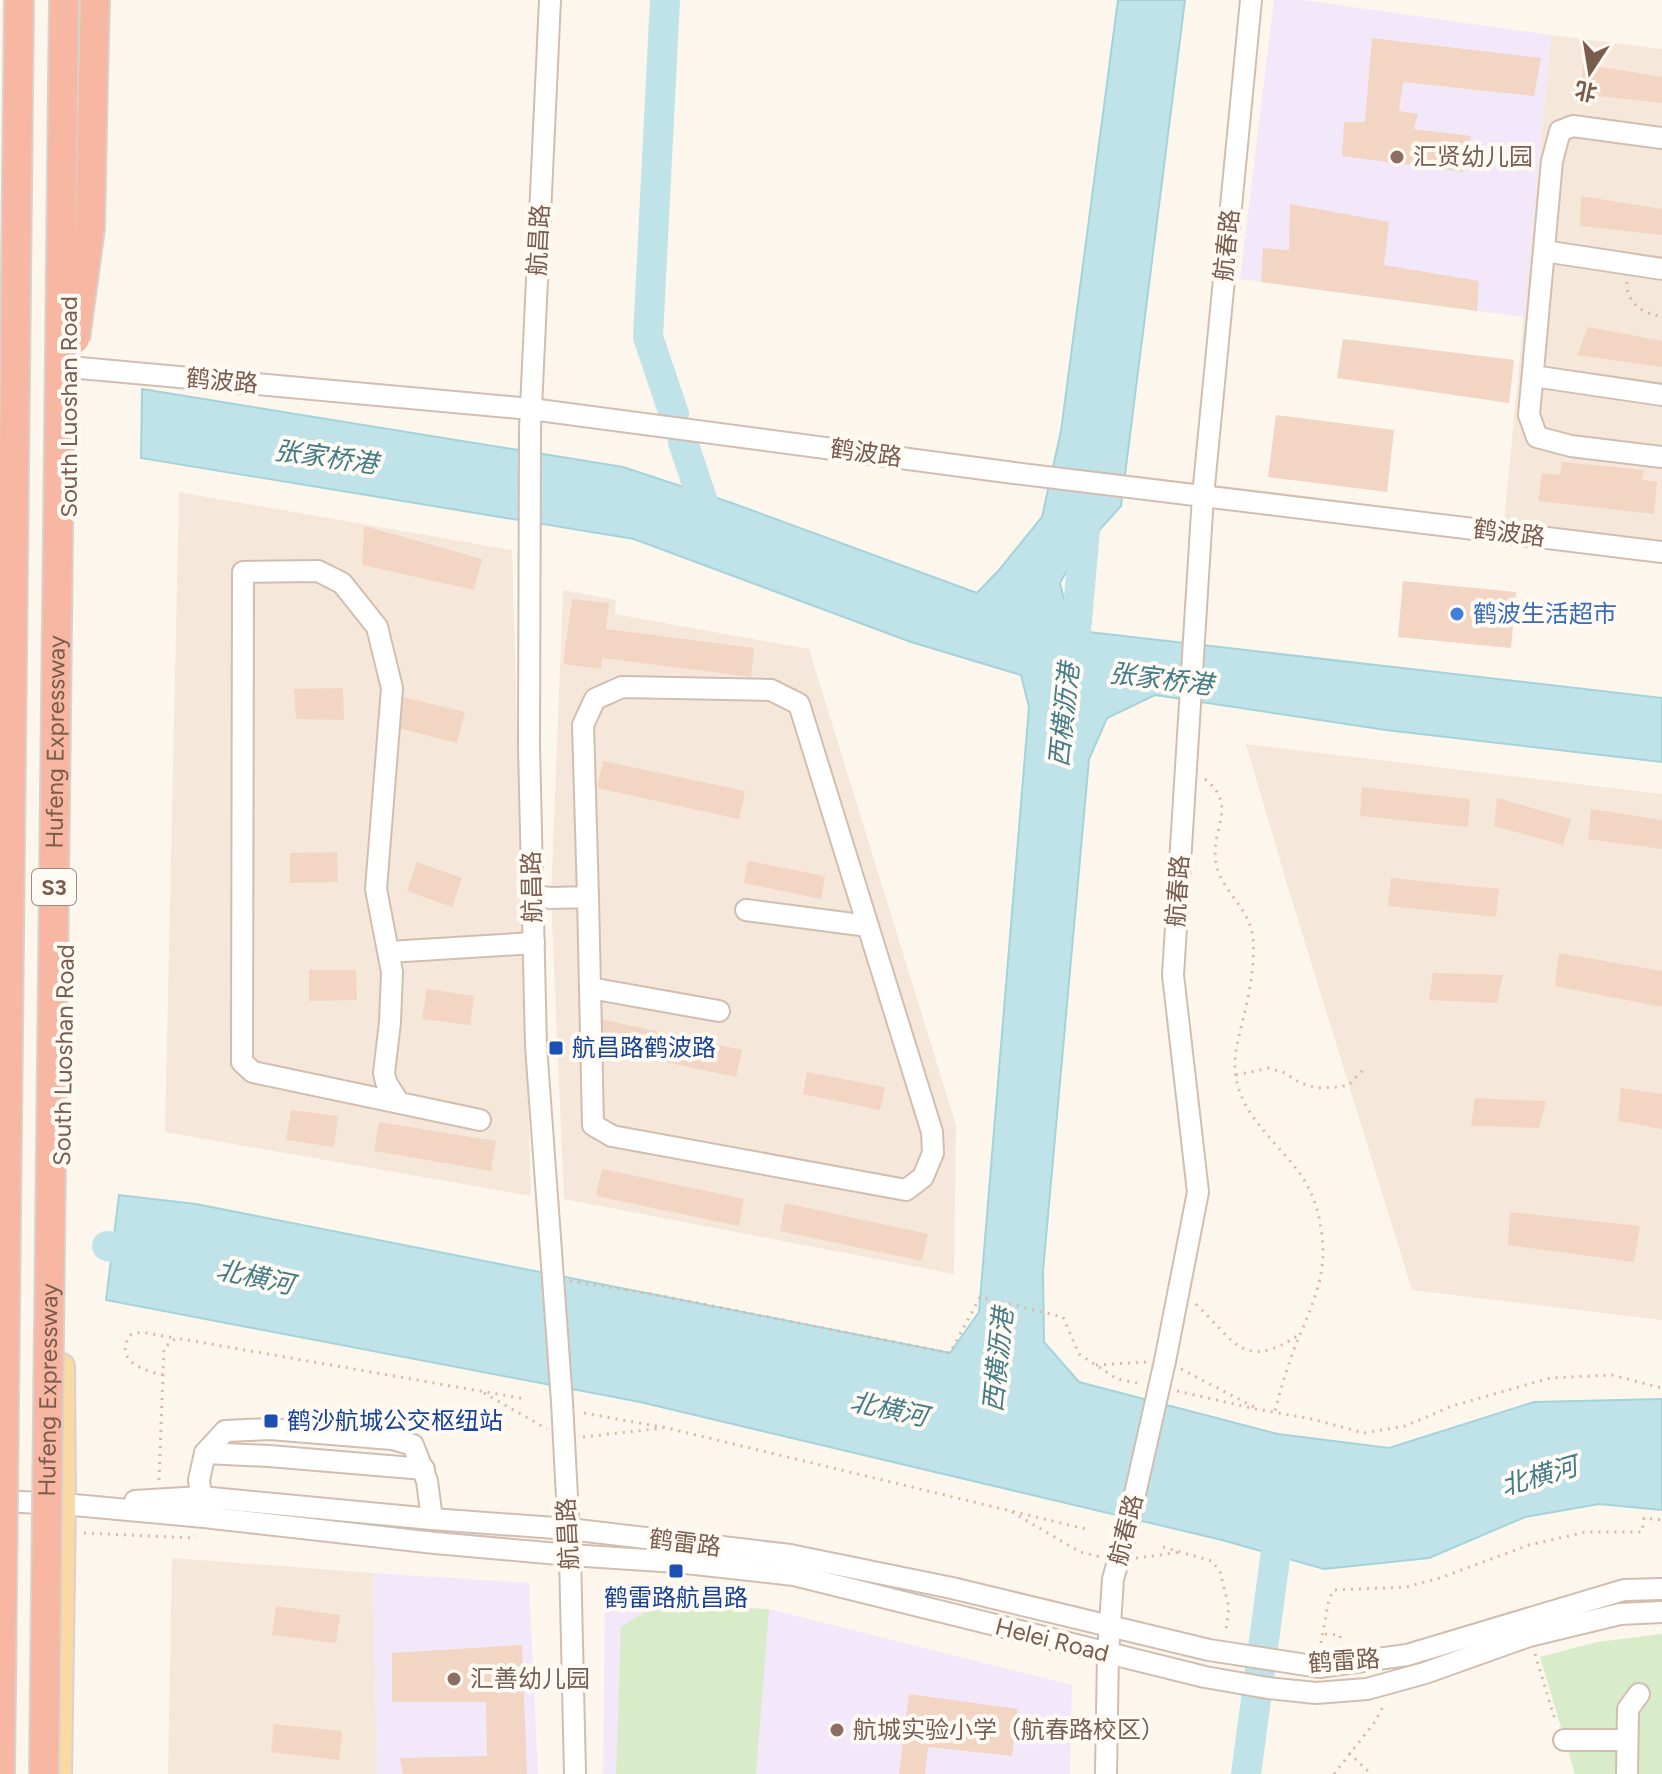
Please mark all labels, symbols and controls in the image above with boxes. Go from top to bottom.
north arrow [1550,32,1630,112]
text: 北 [1572,76,1600,107]
place label: 汇贤幼儿园 [1413,142,1533,171]
marker: 汇贤幼儿园 [1388,148,1406,166]
street label: 航昌路 [522,203,555,277]
street label: 航春路 [1208,208,1245,282]
street label: South Luoshan Road [54,296,83,518]
street label: 鹤波路 [185,363,259,398]
street label: 鹤波路 [828,433,904,472]
water label: 张家桥港 [272,434,384,481]
street label: 鹤波路 [1472,514,1547,551]
place label: 鹤波生活超市 [1473,599,1617,628]
marker: 鹤波生活超市 [1448,605,1466,623]
street label: Hufeng Expressway [39,635,71,849]
water label: 张家桥港 [1107,657,1219,702]
water label: 西横沥港 [1043,658,1086,768]
street label: 航昌路 [516,851,547,923]
street label: 航春路 [1161,854,1194,928]
road number: S3 [32,869,76,905]
street label: South Luoshan Road [47,944,80,1166]
place label: 航昌路鹤波路 [572,1033,716,1062]
marker: 航昌路鹤波路 [547,1039,565,1057]
water label: 北横河 [214,1253,301,1302]
street label: Hufeng Expressway [32,1283,64,1497]
water label: 西横沥港 [977,1303,1020,1413]
water label: 北横河 [848,1385,935,1434]
place label: 鹤沙航城公交枢纽站 [287,1406,503,1435]
marker: 鹤沙航城公交枢纽站 [262,1412,280,1430]
water label: 北横河 [1497,1448,1586,1502]
street label: 航春路 [1103,1491,1148,1568]
street label: 航昌路 [551,1497,584,1571]
street label: 鹤雷路 [648,1524,723,1561]
marker: 鹤雷路航昌路 [667,1562,685,1580]
place label: 鹤雷路航昌路 [604,1583,748,1612]
street label: Helei Road [992,1611,1112,1668]
street label: 鹤雷路 [1307,1644,1381,1677]
place label: 汇善幼儿园 [470,1664,590,1693]
marker: 汇善幼儿园 [445,1670,463,1688]
place label: 航城实验小学（航春路校区） [853,1715,1165,1744]
marker: 航城实验小学（航春路校区） [828,1721,846,1739]

